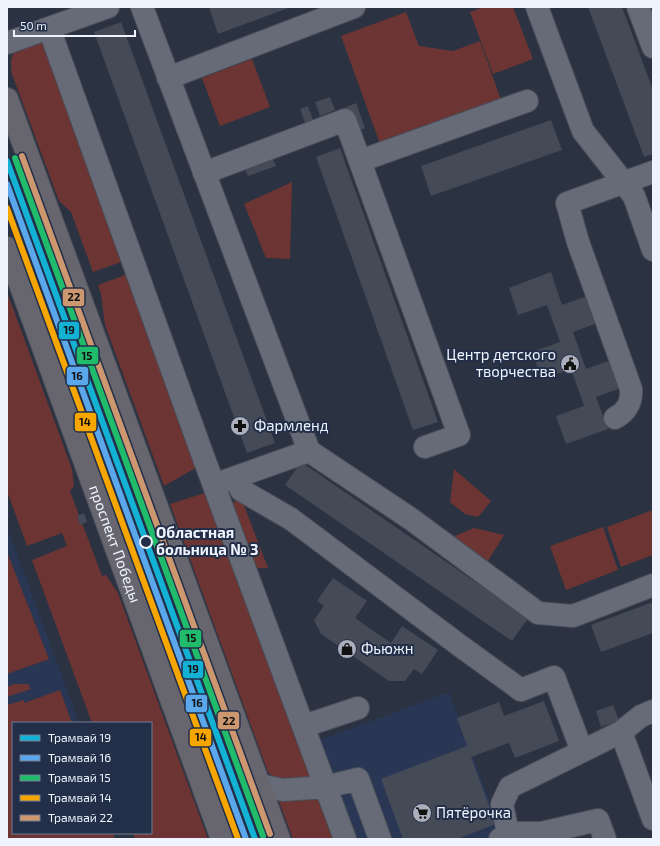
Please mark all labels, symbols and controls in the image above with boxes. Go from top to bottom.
scale bar [14,12,135,38]
text: 50 m [20,18,47,32]
line badge: 22 [62,288,85,307]
text: 22 [68,290,80,303]
line badge: 19 [58,321,80,340]
text: 19 [63,323,75,336]
place label: Центр детского творчества [446,345,556,380]
line badge: 15 [76,346,99,365]
text: 15 [82,349,92,362]
public building icon: Центр детского творчества [559,353,581,375]
line badge: 16 [66,366,89,386]
text: 16 [71,369,83,382]
line badge: 14 [74,412,97,432]
text: 14 [79,415,91,428]
pharmacy icon: Фармленд [229,415,251,437]
place label: Фармленд [254,416,329,434]
street label: проспект Победы [86,482,145,605]
place label: Областная больница № 3 [156,523,259,558]
marker: Областная больница № 3 [139,535,153,549]
line badge: 15 [179,629,202,648]
text: 15 [186,631,196,644]
shop icon: Фьюжн [336,638,358,660]
place label: Фьюжн [361,639,414,657]
line badge: 19 [182,660,204,679]
text: 19 [187,662,199,675]
line badge: 16 [185,694,208,713]
text: 16 [191,696,203,709]
line badge: 22 [217,711,240,730]
text: 22 [223,714,235,727]
legend [12,722,152,834]
line badge: 14 [189,728,212,747]
text: Трамвай 19 [48,730,111,744]
text: 14 [195,730,207,743]
text: Трамвай 16 [48,750,111,764]
text: Трамвай 15 [48,770,111,784]
text: Трамвай 14 [48,790,112,804]
supermarket icon: Пятёрочка [411,802,433,824]
place label: Пятёрочка [436,803,511,821]
text: Трамвай 22 [48,810,113,824]

